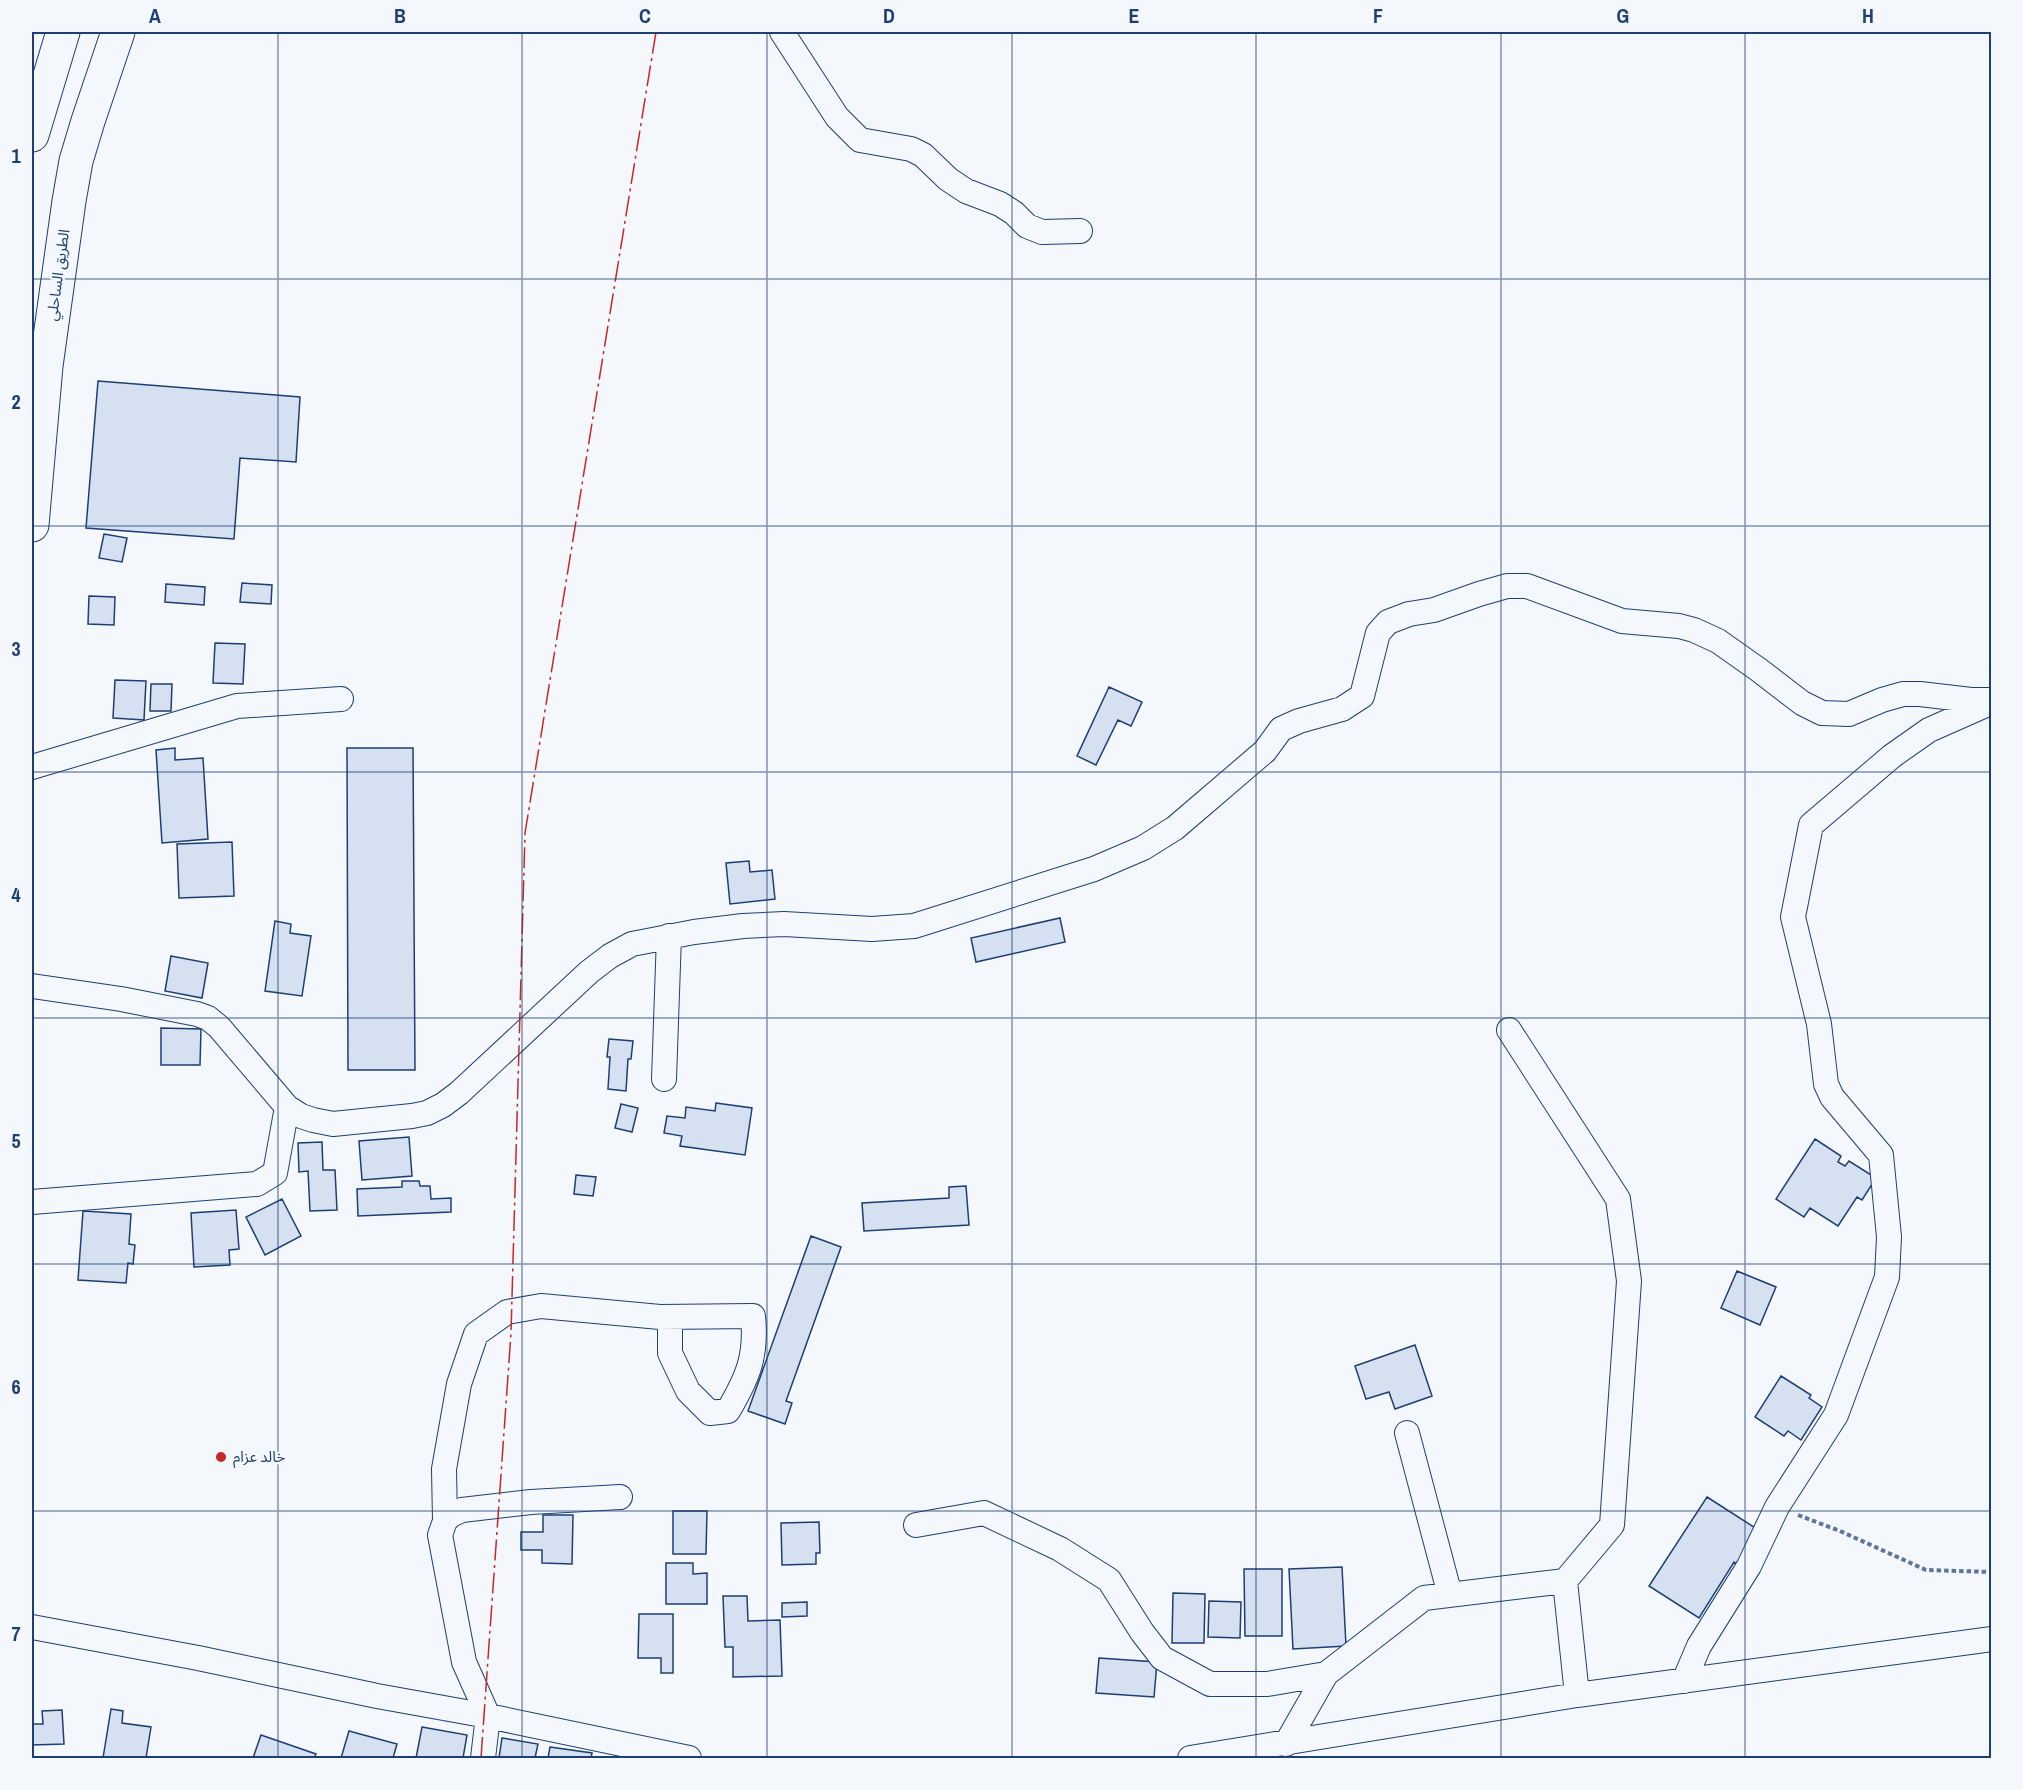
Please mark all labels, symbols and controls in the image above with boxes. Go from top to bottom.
text: A [149,2,161,29]
text: B [394,2,406,29]
text: C [639,2,651,29]
text: D [883,2,895,29]
text: E [1129,2,1140,29]
text: F [1373,2,1383,29]
text: G [1617,2,1629,29]
text: H [1862,2,1874,29]
text: 1 [11,142,21,169]
street label: الطريق الساحلي [41,228,76,322]
text: 2 [11,388,21,415]
text: 3 [11,635,21,662]
text: 4 [11,881,21,908]
text: 5 [11,1127,21,1154]
text: 6 [11,1373,21,1400]
place label: خالد عزام [233,1446,286,1468]
marker: خالد عزام [214,1450,228,1464]
text: 7 [11,1620,21,1647]

